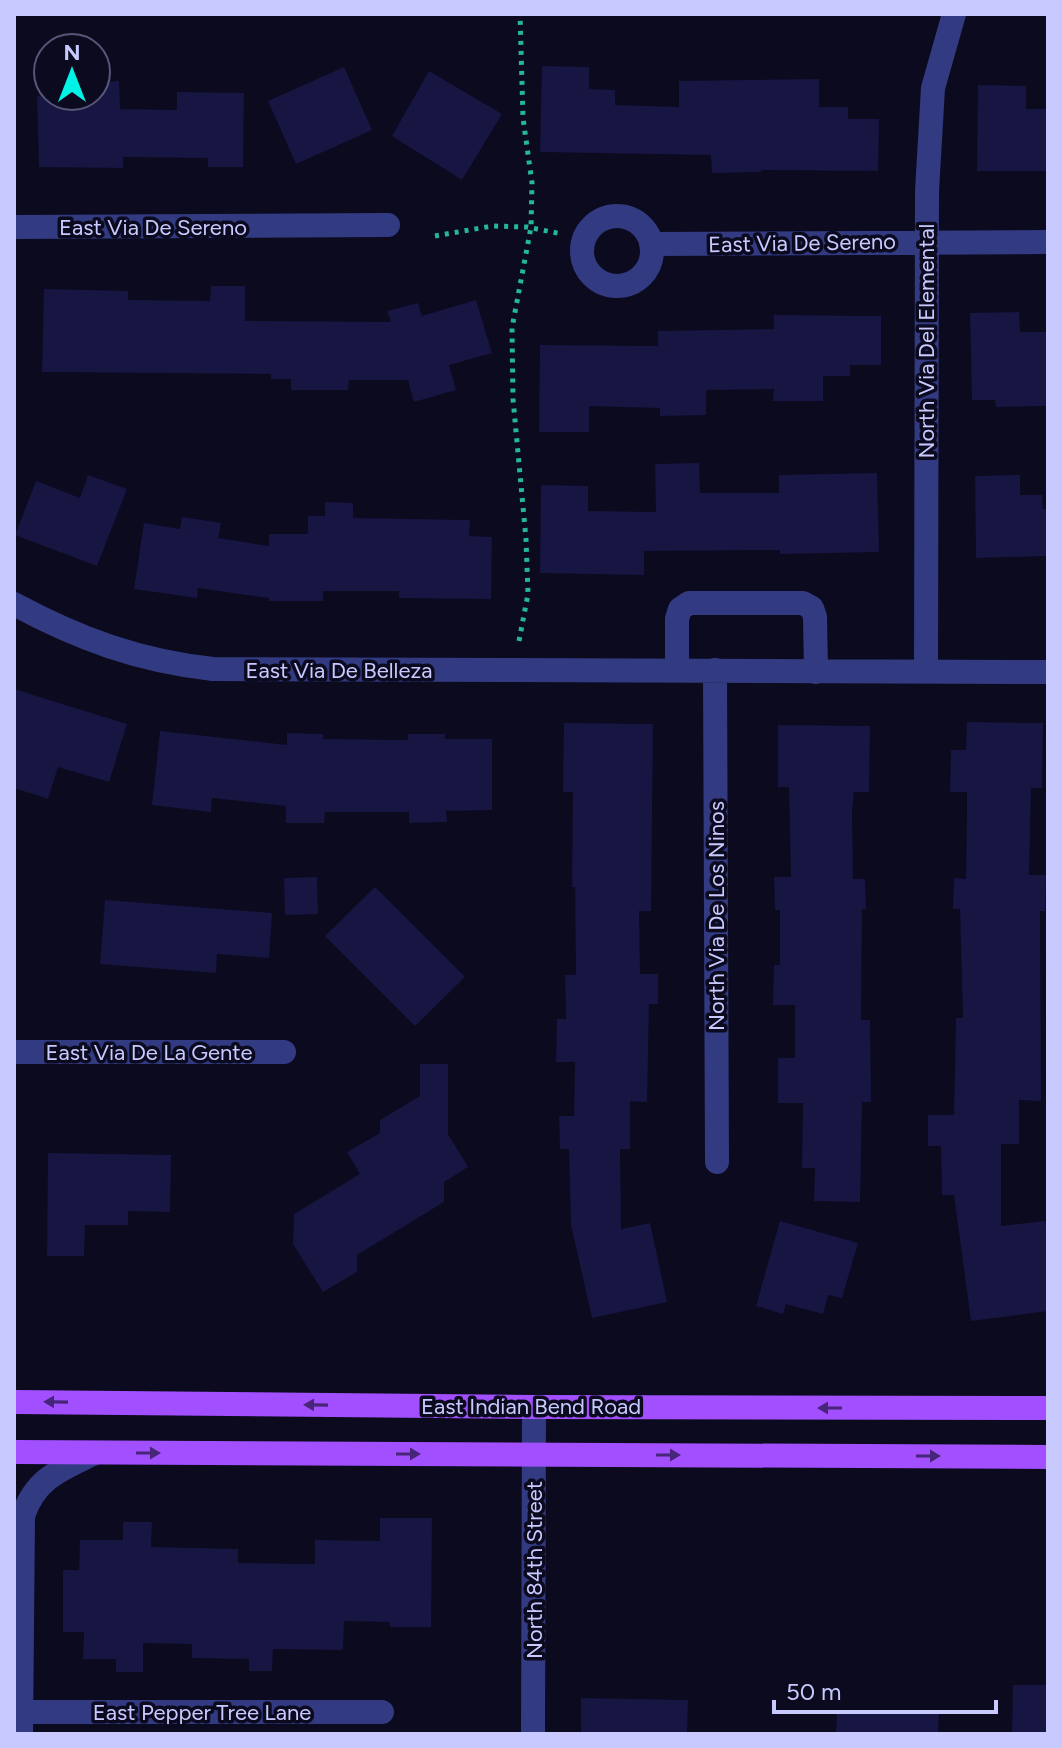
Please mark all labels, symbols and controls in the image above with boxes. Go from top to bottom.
north arrow [32,32,112,112]
text: N [63,39,81,66]
street label: East Via De Sereno [59,214,247,241]
street label: North Via Del Elemental [913,224,940,458]
street label: East Via De Sereno [708,228,896,258]
street label: East Via De Belleza [245,657,433,684]
street label: North Via De Los Ninos [703,801,730,1031]
street label: East Via De La Gente [45,1039,253,1066]
street label: East Indian Bend Road [421,1393,641,1420]
one-way arrow [43,1396,68,1408]
one-way arrow [303,1399,328,1411]
one-way arrow [817,1402,842,1414]
one-way arrow [136,1447,161,1459]
one-way arrow [396,1448,421,1460]
one-way arrow [656,1449,681,1461]
one-way arrow [916,1450,941,1462]
street label: North 84th Street [521,1481,548,1659]
scale bar [774,1664,996,1714]
text: 50 m [786,1677,842,1706]
street label: East Pepper Tree Lane [93,1699,311,1726]

